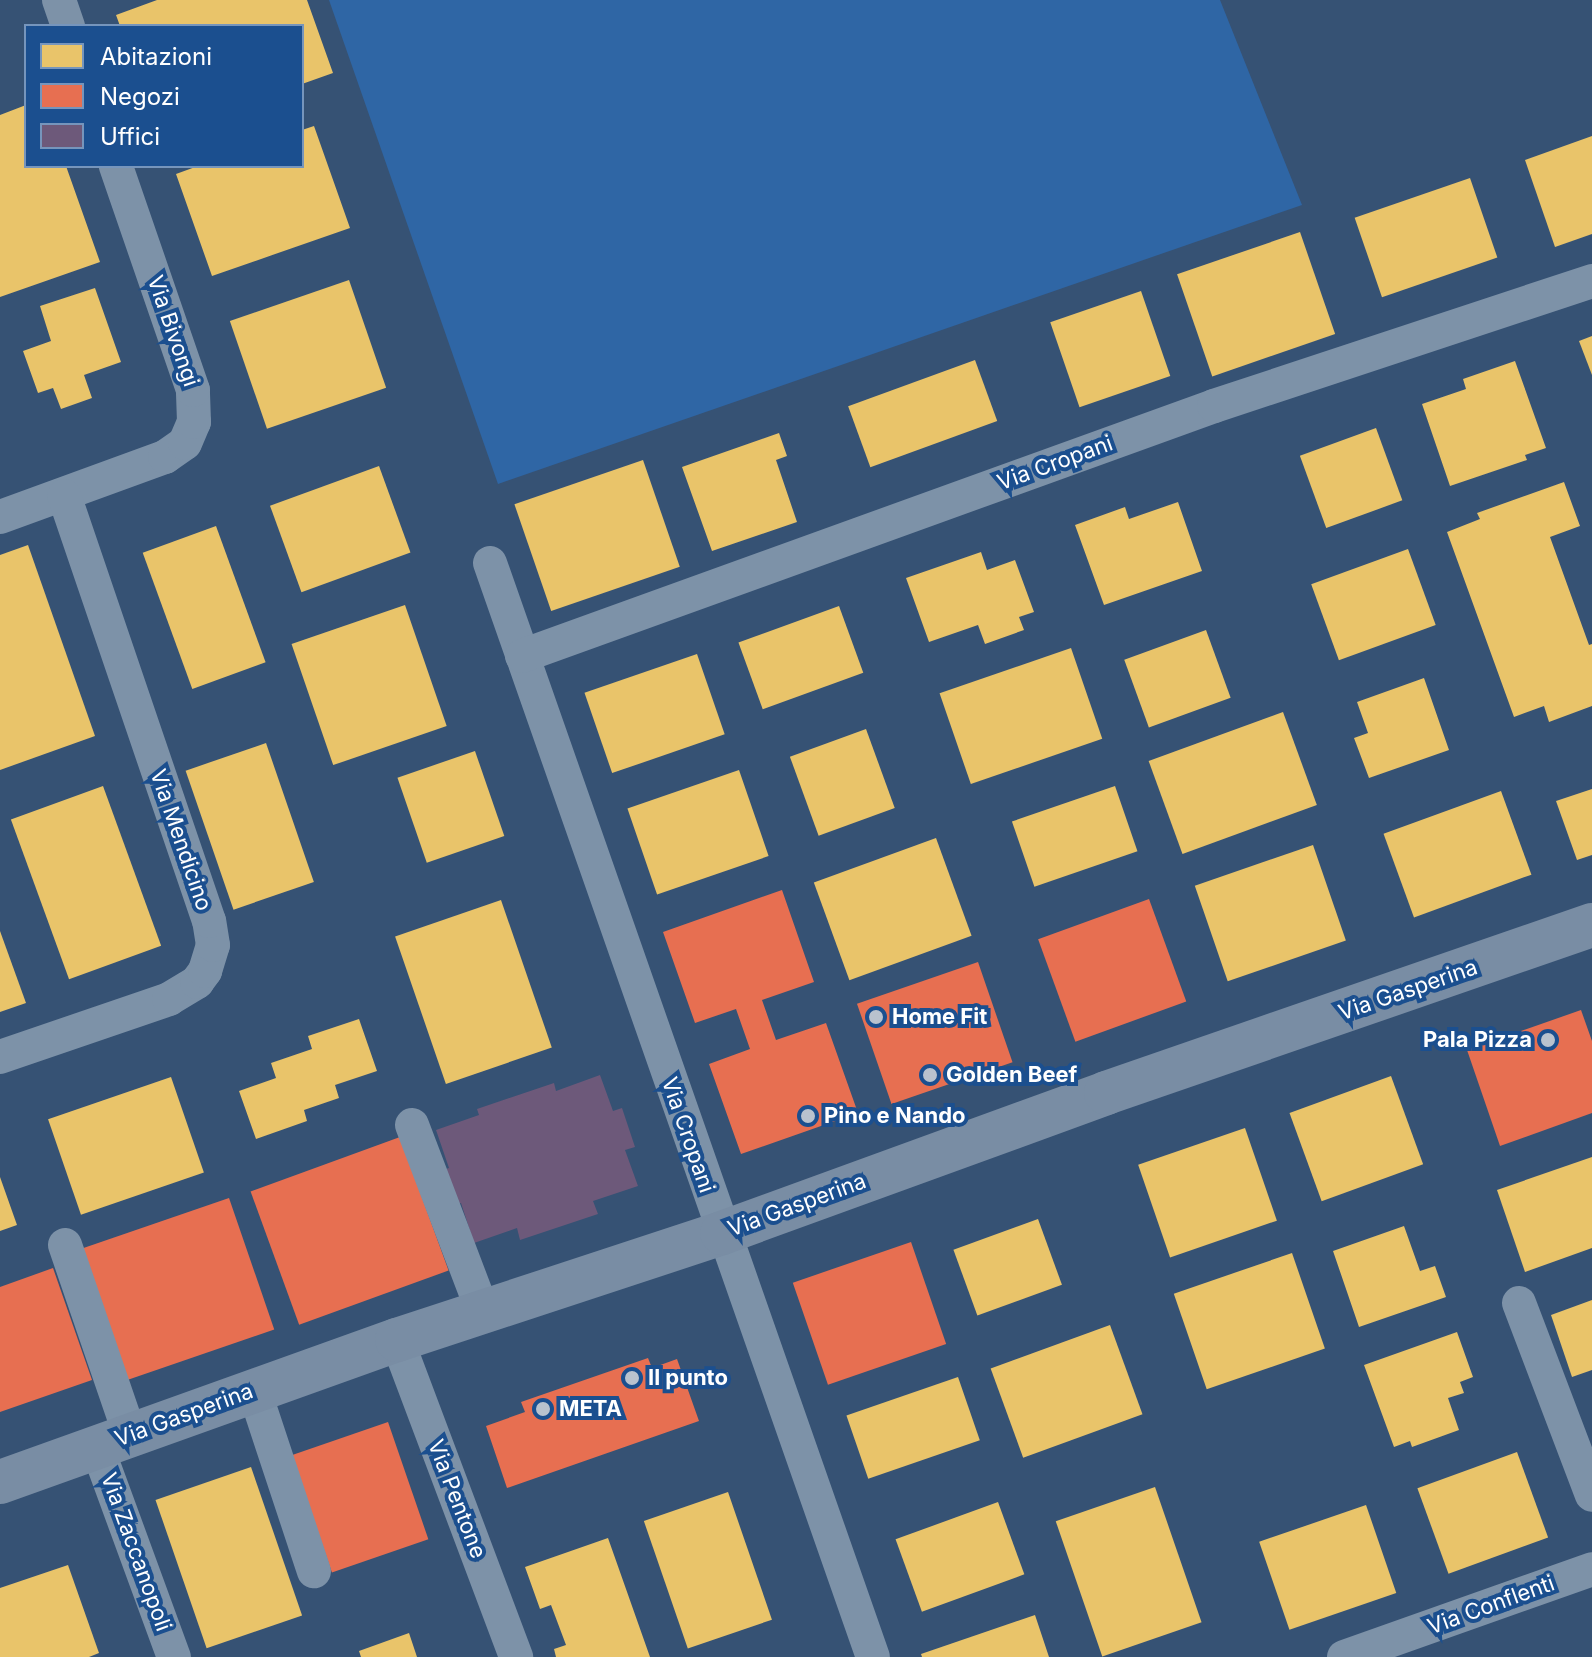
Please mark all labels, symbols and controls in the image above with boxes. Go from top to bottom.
legend [24,24,304,168]
text: Abitazioni [100,42,212,71]
text: Negozi [100,82,180,111]
text: Uffici [100,122,160,151]
street label: Via Bivongi [142,272,204,390]
street label: Via Cropani [994,430,1116,496]
street label: Via Mendicino [144,766,218,914]
street label: Via Gasperina [1335,954,1481,1026]
place label: Home Fit [892,1004,987,1030]
marker: Home Fit [867,1008,885,1026]
place label: Pala Pizza [1423,1027,1532,1053]
marker: Pala Pizza [1539,1031,1557,1049]
place label: Golden Beef [946,1062,1077,1088]
marker: Golden Beef [921,1066,939,1084]
street label: Via Cropani [656,1074,720,1196]
place label: Pino e Nando [824,1103,966,1129]
marker: Pino e Nando [799,1107,817,1125]
street label: Via Gasperina [724,1168,870,1242]
place label: Il punto [648,1365,728,1391]
marker: Il punto [623,1369,641,1387]
street label: Via Gasperina [111,1378,257,1452]
place label: META [559,1396,622,1422]
marker: META [534,1400,552,1418]
street label: Via Pentone [422,1436,492,1562]
street label: Via Zaccanopoli [95,1469,177,1635]
street label: Via Conflenti [1424,1570,1558,1640]

